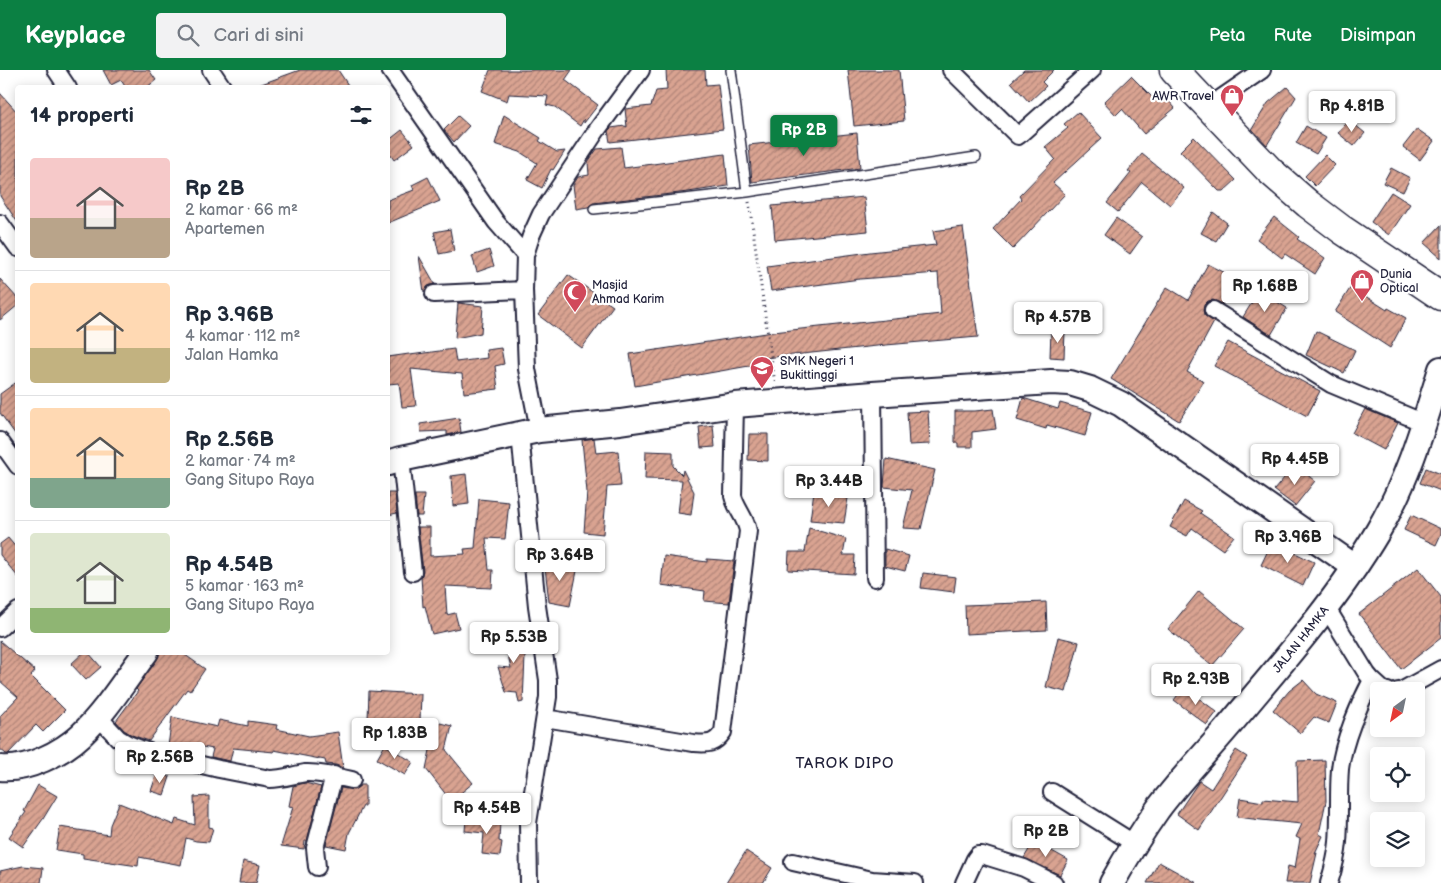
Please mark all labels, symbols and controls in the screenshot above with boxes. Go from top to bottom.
search box [156,13,506,58]
text: Keyplace [25,21,126,50]
icon: search [174,21,202,49]
text: Cari di sini [214,24,304,47]
text: Peta [1209,25,1245,46]
text: Rute [1273,25,1312,46]
text: Disimpan [1340,25,1416,46]
shop icon: AWR Travel [1219,83,1245,117]
place label: AWR Travel [1152,89,1214,104]
pin: Rp 4.81B [1300,90,1404,133]
text: Rp 4.81B [1319,97,1385,116]
icon: filters [347,101,375,129]
text: 14 properti [30,103,134,128]
pin: Rp 2B [769,114,839,157]
text: Rp 2B [781,121,827,140]
text: Rp 2B [185,176,245,201]
icon: home [70,178,130,238]
text: 2 kamar · 66 m² [185,201,298,220]
text: Apartemen [185,220,265,239]
place label: Dunia Optical [1380,267,1418,296]
shop icon: Dunia Optical [1349,268,1375,302]
pin: Rp 1.68B [1213,270,1317,313]
text: Rp 1.68B [1232,277,1298,296]
place label: Masjid Ahmad Karim [592,278,664,307]
mosque icon: Masjid Ahmad Karim [562,279,588,313]
text: Rp 3.96B [185,302,274,327]
pin: Rp 4.57B [1006,302,1110,344]
icon: home [70,303,130,363]
text: Rp 4.57B [1025,308,1091,327]
text: 4 kamar · 112 m² [185,327,301,346]
text: Jalan Hamka [185,346,279,365]
place label: SMK Negeri 1 Bukittinggi [780,354,854,383]
school or university icon: SMK Negeri 1 Bukittinggi [749,355,775,389]
text: Rp 2.56B [185,427,274,452]
icon: home [70,428,130,488]
pin: Rp 4.45B [1243,444,1347,486]
text: Rp 4.45B [1261,450,1329,469]
text: 2 kamar · 74 m² [185,452,296,471]
pin: Rp 3.44B [777,466,881,508]
text: Gang Situpo Raya [185,471,314,490]
text: Rp 3.44B [795,472,863,491]
pin: Rp 3.96B [1236,522,1340,564]
text: Rp 3.96B [1254,528,1322,547]
pin: Rp 3.64B [508,540,612,582]
text: Rp 3.64B [526,546,594,565]
text: Rp 4.54B [185,552,273,577]
icon: home [70,553,130,613]
text: 5 kamar · 163 m² [185,577,304,596]
text: Gang Situpo Raya [185,596,314,615]
street label: JALAN HAMKA [1270,603,1333,676]
pin: Rp 5.53B [462,622,566,664]
text: Rp 5.53B [480,628,548,647]
pin: Rp 2.93B [1144,664,1248,706]
text: Rp 2.93B [1162,670,1230,689]
north arrow [1370,682,1425,738]
map controls [1370,682,1425,867]
pin: Rp 1.83B [343,718,447,760]
text: Rp 1.83B [363,724,427,743]
pin: Rp 2.56B [108,742,212,784]
button: locate [1370,747,1425,802]
text: Rp 2.56B [126,748,194,767]
district label: TAROK DIPO [796,754,894,773]
pin: Rp 4.54B [435,792,539,835]
text: Rp 4.54B [453,799,521,818]
button: layers [1370,812,1425,867]
pin: Rp 2B [1011,816,1081,858]
text: Rp 2B [1023,822,1069,841]

